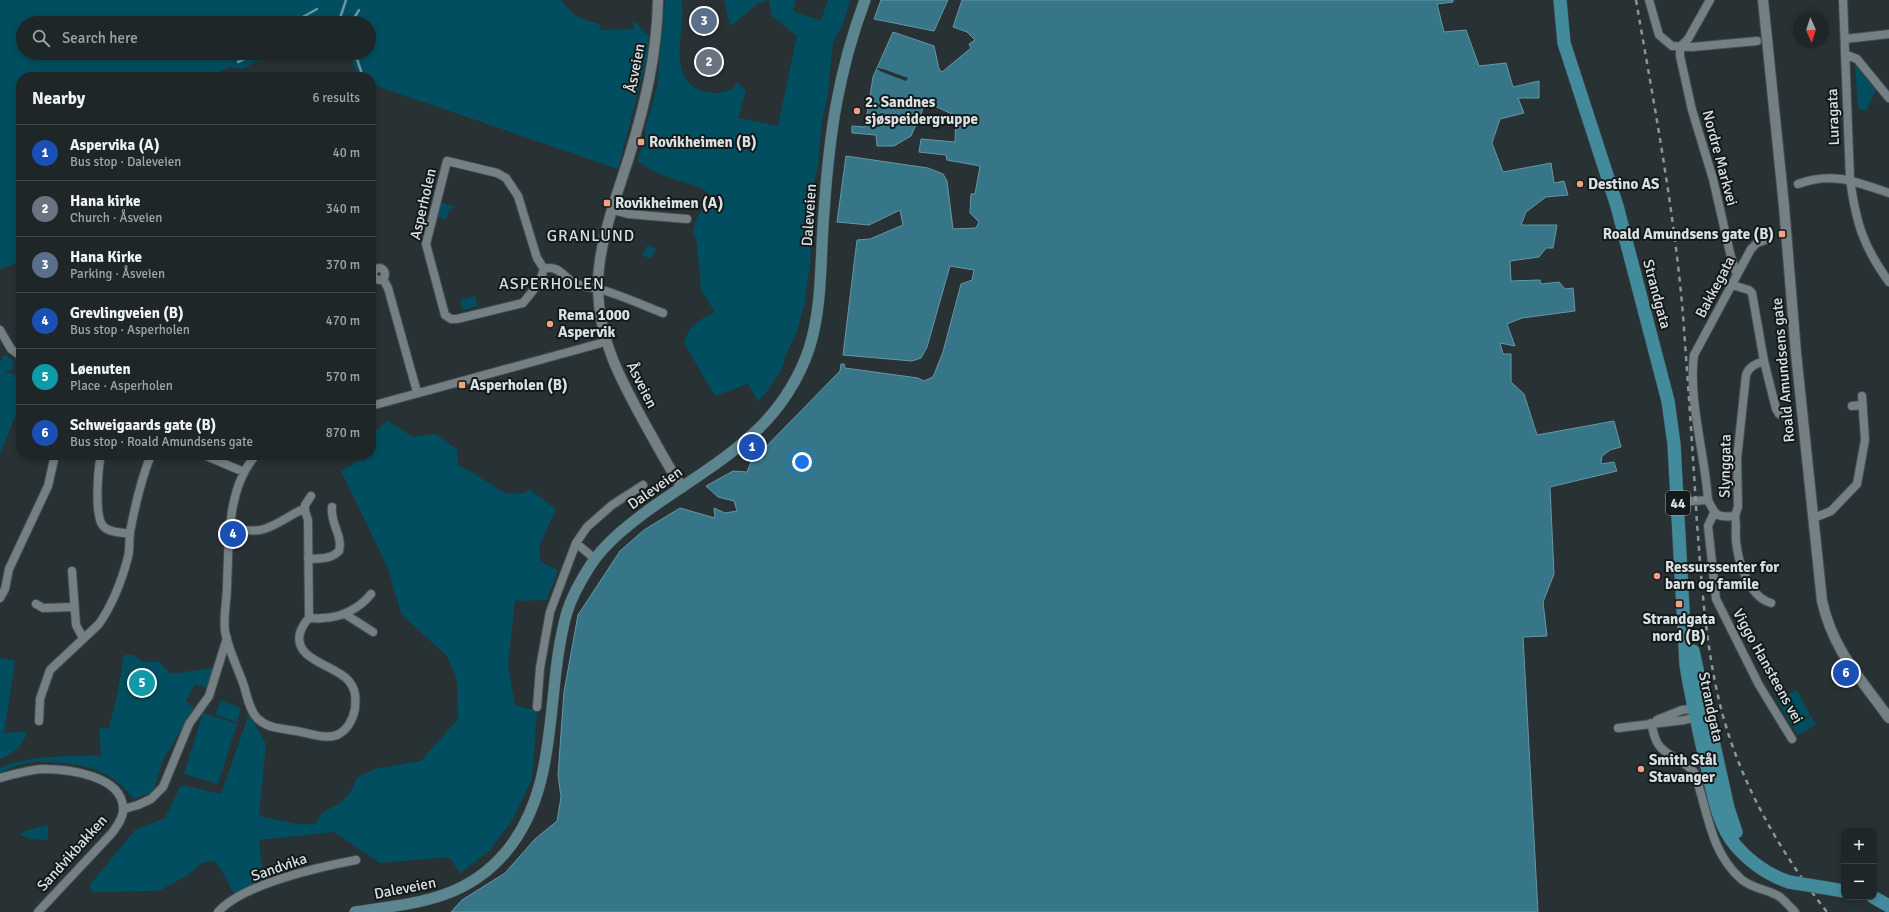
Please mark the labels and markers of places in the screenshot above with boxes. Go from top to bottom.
pin: 3 [691,6,717,36]
pin: 2 [696,47,722,77]
place label: 2. Sandnes sjøspeidergruppe [865,93,978,128]
marker: 2. Sandnes sjøspeidergruppe [852,106,862,116]
place label: Rovikheimen (B) [649,133,757,151]
marker: Rovikheimen (B) [636,137,646,147]
place label: Destino AS [1588,175,1659,193]
marker: Destino AS [1575,179,1585,189]
place label: Rovikheimen (A) [615,194,723,212]
marker: Rovikheimen (A) [602,198,612,208]
place label: Roald Amundsens gate (B) [1603,225,1774,243]
marker: Roald Amundsens gate (B) [1777,229,1787,239]
place label: Rema 1000 Aspervik [558,306,630,341]
marker: Rema 1000 Aspervik [545,319,555,329]
place label: Asperholen (B) [470,376,568,394]
marker: Asperholen (B) [457,380,467,390]
pin: 1 [739,432,765,462]
pin: 4 [220,519,246,549]
place label: Ressurssenter for barn og famile [1665,558,1779,593]
marker: Ressurssenter for barn og famile [1652,571,1662,581]
marker: Strandgata nord (B) [1674,599,1684,609]
place label: Strandgata nord (B) [1643,610,1716,645]
pin: 6 [1833,658,1859,688]
pin: 5 [129,668,155,698]
place label: Smith Stål Stavanger [1649,751,1718,786]
marker: Smith Stål Stavanger [1636,764,1646,774]

